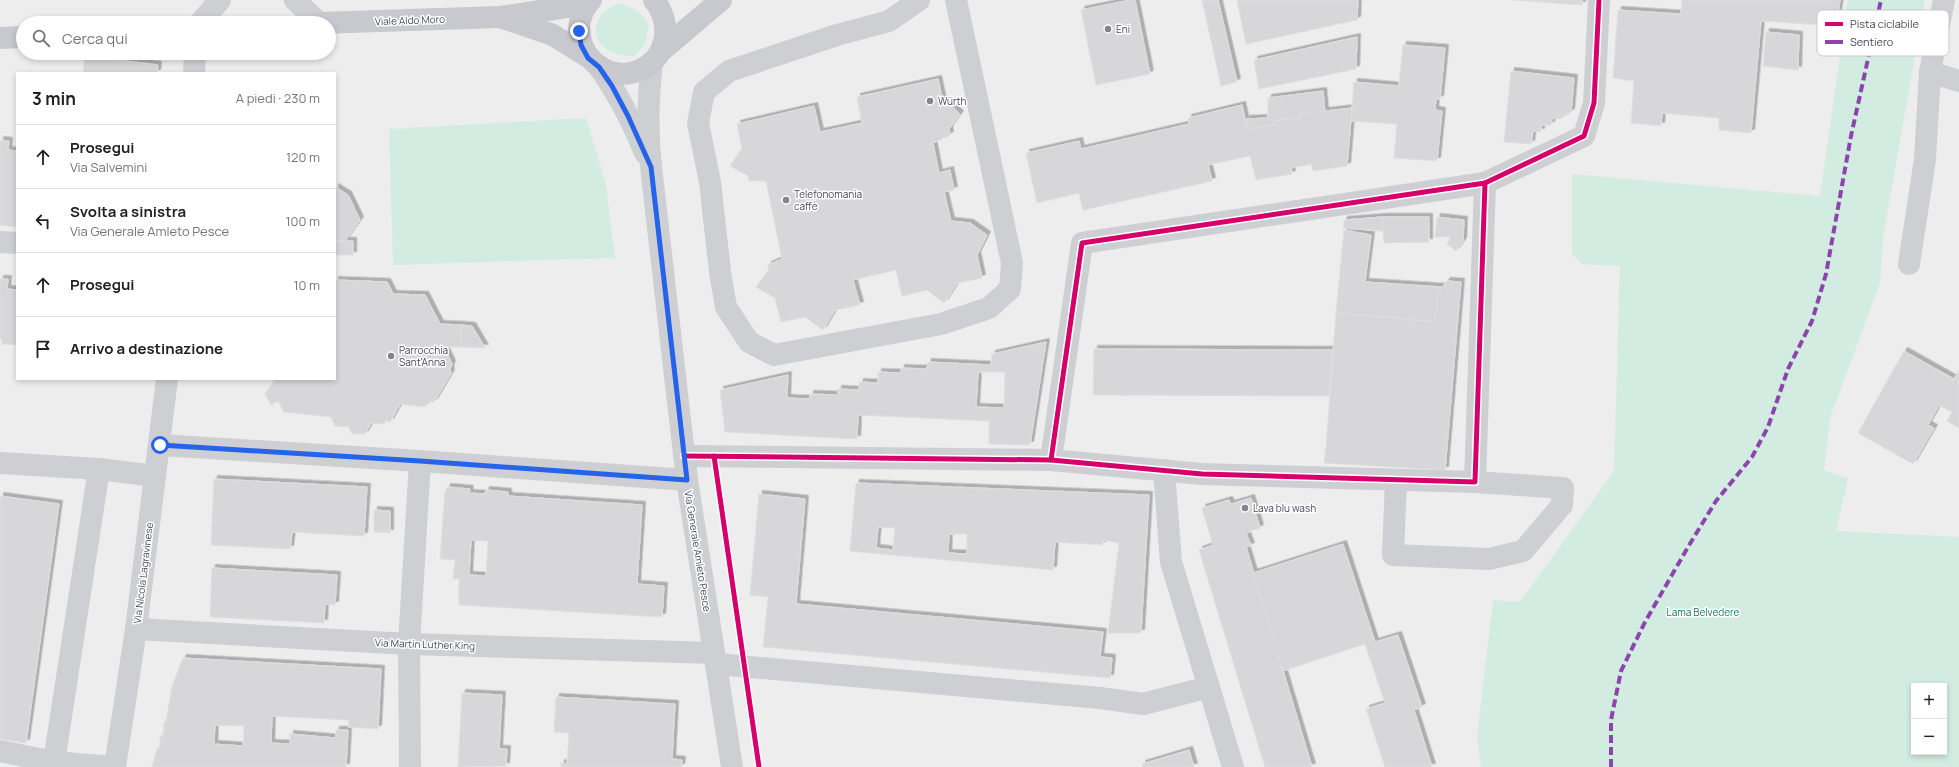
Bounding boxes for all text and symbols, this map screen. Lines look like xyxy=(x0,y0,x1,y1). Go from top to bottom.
legend xyxy=(1817,10,1949,56)
street label: Viale Aldo Moro xyxy=(375,12,445,28)
search box xyxy=(16,16,336,60)
text: Pista ciclabile xyxy=(1850,16,1919,31)
route end xyxy=(570,22,588,40)
place label: Eni xyxy=(1116,22,1130,36)
marker: Eni xyxy=(1103,24,1113,34)
icon: search xyxy=(30,27,52,49)
text: Cerca qui xyxy=(62,28,128,49)
text: Sentiero xyxy=(1850,34,1894,49)
text: 3 min xyxy=(32,87,76,110)
text: A piedi · 230 m xyxy=(236,89,320,107)
place label: Würth xyxy=(938,94,967,108)
marker: Würth xyxy=(925,96,935,106)
text: Prosegui xyxy=(70,137,134,158)
icon: ahead xyxy=(32,146,54,168)
text: 120 m xyxy=(286,148,320,166)
text: Via Salvemini xyxy=(70,158,147,176)
place label: Telefonomania caffè xyxy=(794,187,862,213)
marker: Telefonomania caffè xyxy=(781,195,791,205)
text: Svolta a sinistra xyxy=(70,201,186,222)
icon: left xyxy=(32,210,54,232)
text: 100 m xyxy=(285,212,320,230)
text: Via Generale Amleto Pesce xyxy=(70,222,229,240)
icon: ahead xyxy=(32,274,54,296)
text: Prosegui xyxy=(70,274,134,295)
text: 10 m xyxy=(293,276,320,294)
icon: arrive xyxy=(32,338,54,360)
text: Arrivo a destinazione xyxy=(70,338,223,359)
place label: Parrocchia Sant'Anna xyxy=(399,343,448,369)
marker: Parrocchia Sant'Anna xyxy=(386,351,396,361)
route start xyxy=(151,436,169,454)
street label: Via Generale Amleto Pesce xyxy=(682,489,715,613)
place label: Lava blu wash xyxy=(1253,501,1316,515)
marker: Lava blu wash xyxy=(1240,503,1250,513)
street label: Via Nicola Lagravinese xyxy=(130,522,156,624)
park label: Lama Belvedere xyxy=(1667,605,1740,619)
street label: Via Martin Luther King xyxy=(375,635,475,653)
map controls xyxy=(1911,683,1947,755)
button: + xyxy=(1911,683,1947,719)
button: − xyxy=(1911,719,1947,755)

